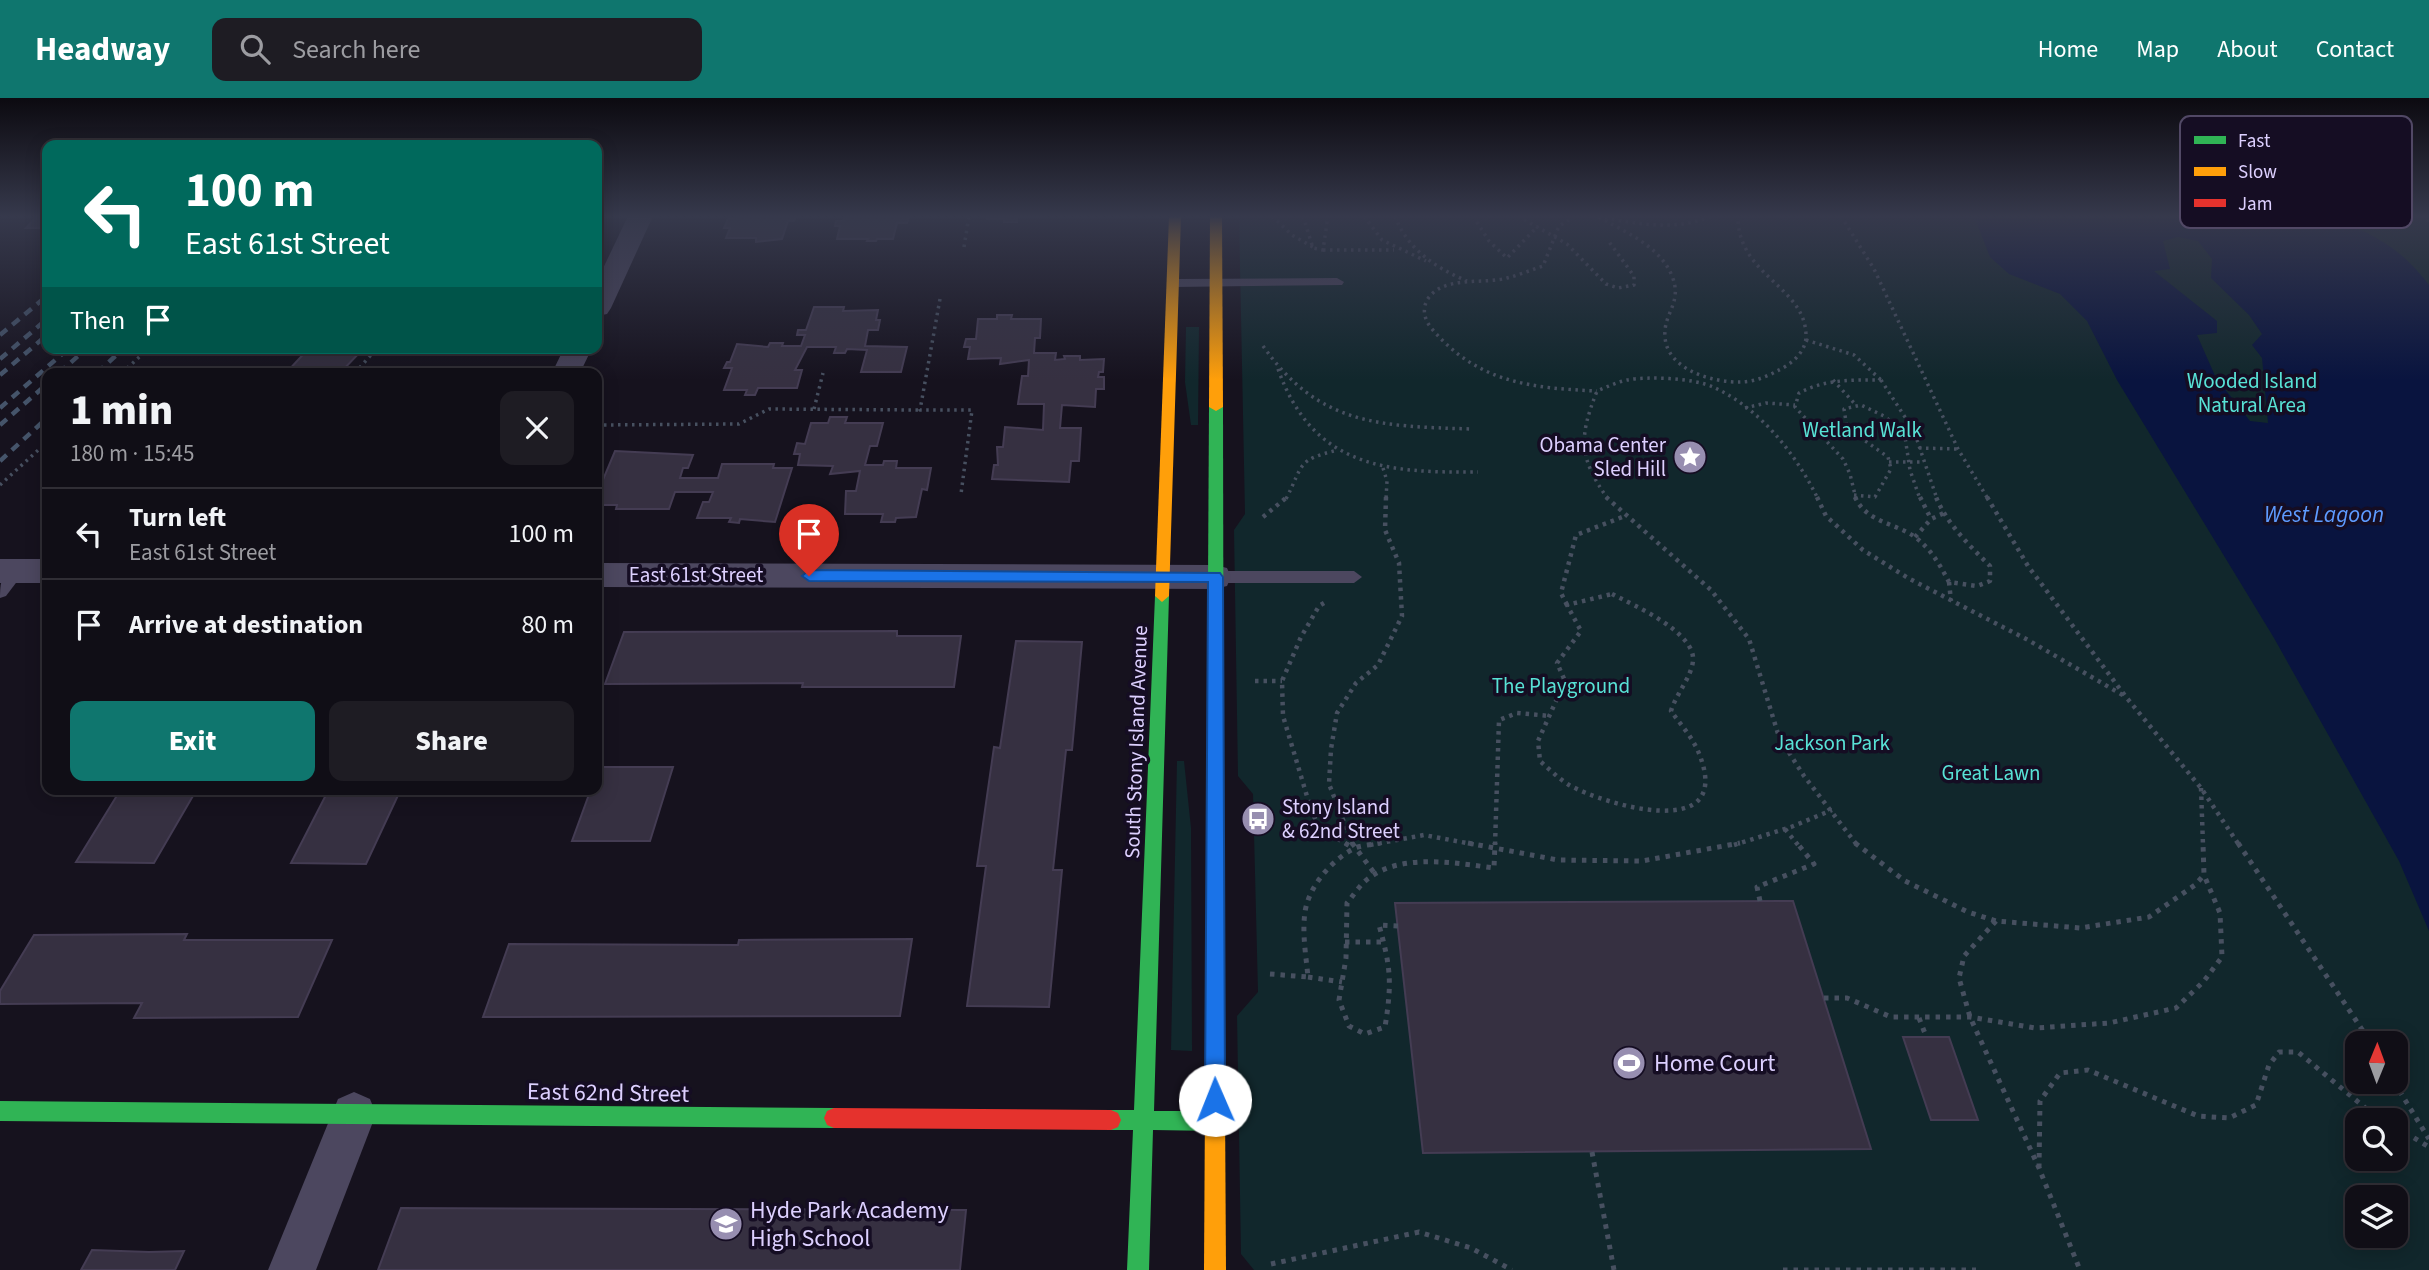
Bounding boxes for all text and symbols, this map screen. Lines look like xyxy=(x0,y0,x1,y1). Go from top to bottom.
search box xyxy=(212,18,702,81)
text: Headway xyxy=(35,26,170,73)
icon: search xyxy=(236,30,274,68)
text: Search here xyxy=(292,31,420,68)
text: Home xyxy=(2038,32,2098,67)
text: Map xyxy=(2136,32,2179,67)
text: About xyxy=(2217,32,2278,67)
text: Contact xyxy=(2316,32,2394,67)
legend xyxy=(2180,116,2412,228)
text: Fast xyxy=(2238,128,2271,155)
text: 100 m xyxy=(185,156,314,226)
text: Slow xyxy=(2238,159,2277,186)
icon: left xyxy=(70,168,161,259)
text: Jam xyxy=(2238,191,2272,218)
text: East 61st Street xyxy=(185,221,390,267)
icon: arrive xyxy=(139,301,177,339)
text: Then xyxy=(70,302,125,339)
park label: Wooded Island Natural Area xyxy=(2187,366,2317,420)
text: 1 min xyxy=(70,381,173,441)
button: close xyxy=(500,391,574,465)
park label: Wetland Walk xyxy=(1802,415,1922,445)
place label: Obama Center Sled Hill xyxy=(1540,430,1667,484)
text: 180 m · 15:45 xyxy=(70,437,194,470)
place icon: Obama Center Sled Hill xyxy=(1671,438,1709,476)
water label: West Lagoon xyxy=(2264,498,2384,531)
text: Turn left xyxy=(129,499,226,536)
pin xyxy=(779,504,839,576)
icon: left xyxy=(70,515,108,553)
text: 100 m xyxy=(508,515,574,552)
icon: arrive xyxy=(790,515,828,553)
text: East 61st Street xyxy=(129,536,276,569)
street label: East 61st Street xyxy=(629,560,763,590)
icon: arrive xyxy=(70,606,108,644)
text: Arrive at destination xyxy=(129,606,363,643)
text: 80 m xyxy=(521,606,574,643)
street label: South Stony Island Avenue xyxy=(1117,625,1155,859)
park label: The Playground xyxy=(1492,671,1630,701)
button: Exit xyxy=(70,701,315,781)
button: Share xyxy=(329,701,574,781)
park label: Jackson Park xyxy=(1774,728,1890,758)
park label: Great Lawn xyxy=(1941,758,2041,788)
place label: Stony Island & 62nd Street xyxy=(1282,792,1400,846)
bus stop icon: Stony Island & 62nd Street xyxy=(1239,800,1277,838)
north arrow xyxy=(2345,1031,2408,1094)
map controls xyxy=(2345,1031,2408,1248)
sports icon: Home Court xyxy=(1610,1044,1648,1082)
place label: Home Court xyxy=(1654,1046,1775,1081)
position arrow xyxy=(1178,1063,1252,1137)
street label: East 62nd Street xyxy=(526,1074,690,1112)
button: search xyxy=(2345,1108,2408,1171)
button: layers xyxy=(2345,1185,2408,1248)
place label: Hyde Park Academy High School xyxy=(750,1193,949,1256)
school or university icon: Hyde Park Academy High School xyxy=(707,1205,745,1243)

